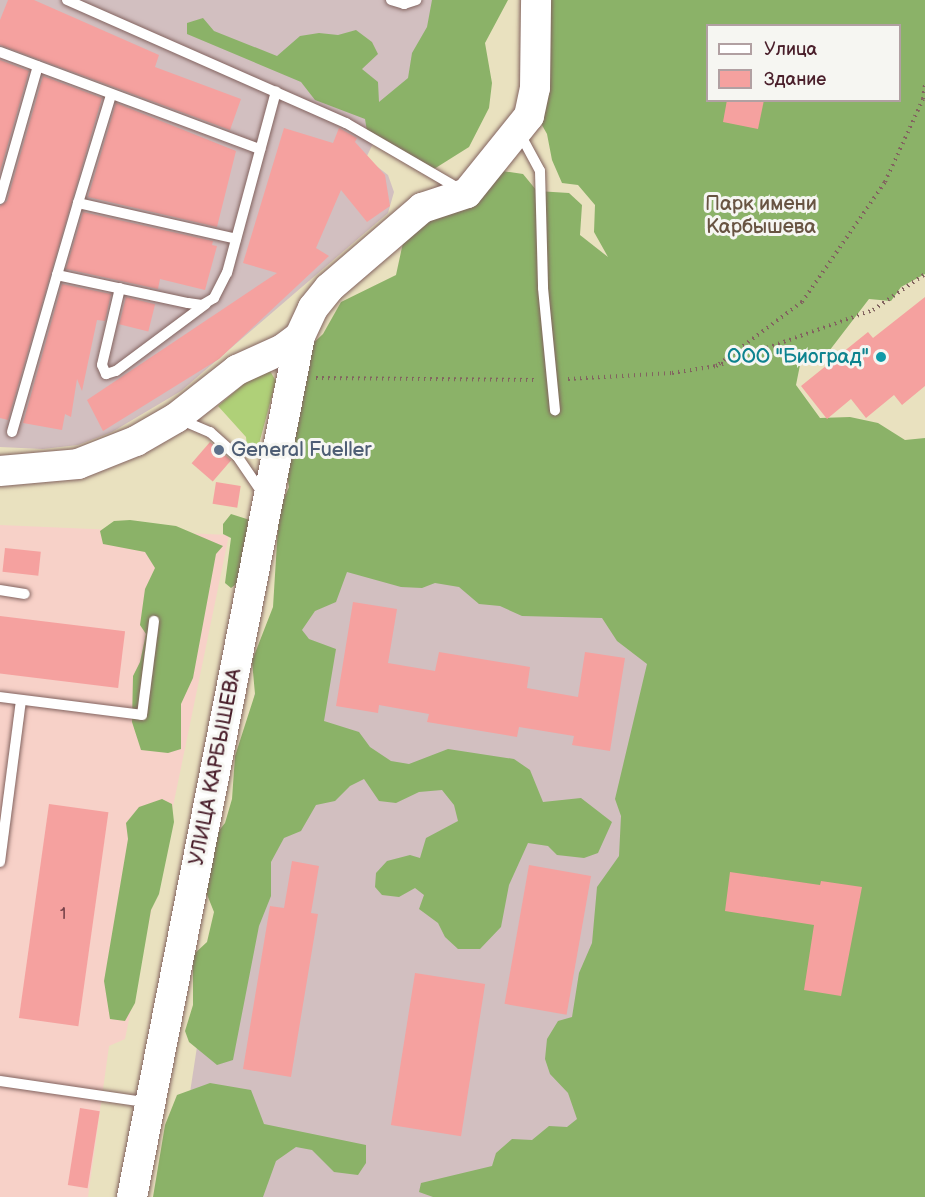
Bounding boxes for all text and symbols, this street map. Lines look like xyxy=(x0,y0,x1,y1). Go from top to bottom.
legend xyxy=(706,24,901,102)
text: Улица xyxy=(764,39,817,60)
text: Здание xyxy=(764,69,826,90)
park label: Парк имени Карбышева xyxy=(705,192,817,239)
place label: ООО "Биоград" xyxy=(727,345,869,369)
marker: ООО "Биоград" xyxy=(874,350,888,364)
place label: General Fueller xyxy=(231,438,372,462)
marker: General Fueller xyxy=(212,443,226,457)
street label: УЛИЦА КАРБЫШЕВА xyxy=(185,666,247,868)
house number: 1 xyxy=(60,905,66,925)

